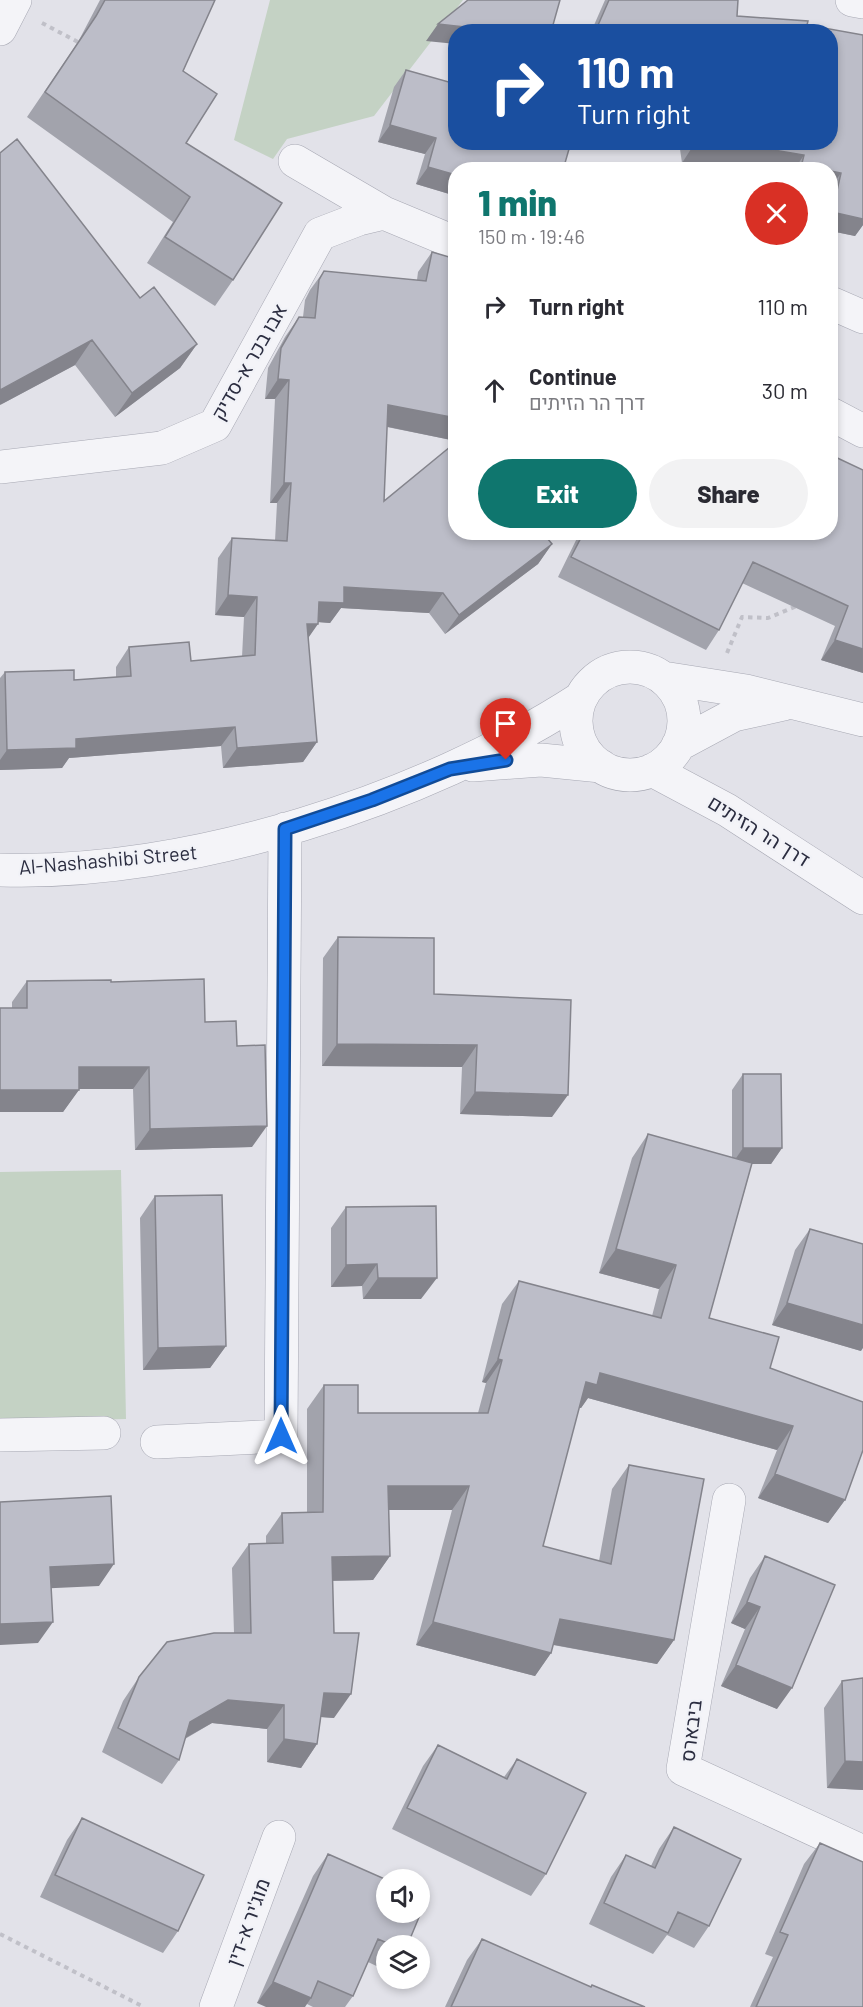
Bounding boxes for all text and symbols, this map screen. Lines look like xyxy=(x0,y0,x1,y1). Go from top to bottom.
text: 110 m xyxy=(577,46,674,96)
icon: right xyxy=(478,48,556,126)
text: Turn right xyxy=(577,97,691,129)
text: 1 min xyxy=(478,180,557,223)
button: close xyxy=(745,182,808,245)
text: 150 m · 19:46 xyxy=(478,224,585,248)
icon: right xyxy=(478,290,511,323)
text: Turn right xyxy=(529,293,624,319)
text: 110 m xyxy=(758,293,808,319)
street label: אבו בכר א-סדיק xyxy=(205,299,291,424)
text: Continue xyxy=(529,363,617,389)
icon: ahead xyxy=(478,374,511,407)
text: 30 m xyxy=(762,377,808,403)
text: דרך הר הזיתים xyxy=(529,390,645,414)
button: Exit xyxy=(478,459,637,528)
button: Share xyxy=(649,459,808,528)
pin xyxy=(480,698,531,760)
icon: arrive xyxy=(489,707,522,740)
street label: דרך הר הזיתים xyxy=(704,789,815,871)
street label: Al-Nashashibi Street xyxy=(18,839,198,879)
position arrow xyxy=(249,1404,313,1468)
street label: ביבארס xyxy=(674,1698,706,1763)
map controls xyxy=(376,1869,430,1989)
button: sound xyxy=(376,1869,430,1923)
street label: מוג'יר א-דין xyxy=(220,1874,274,1969)
button: layers xyxy=(376,1935,430,1989)

